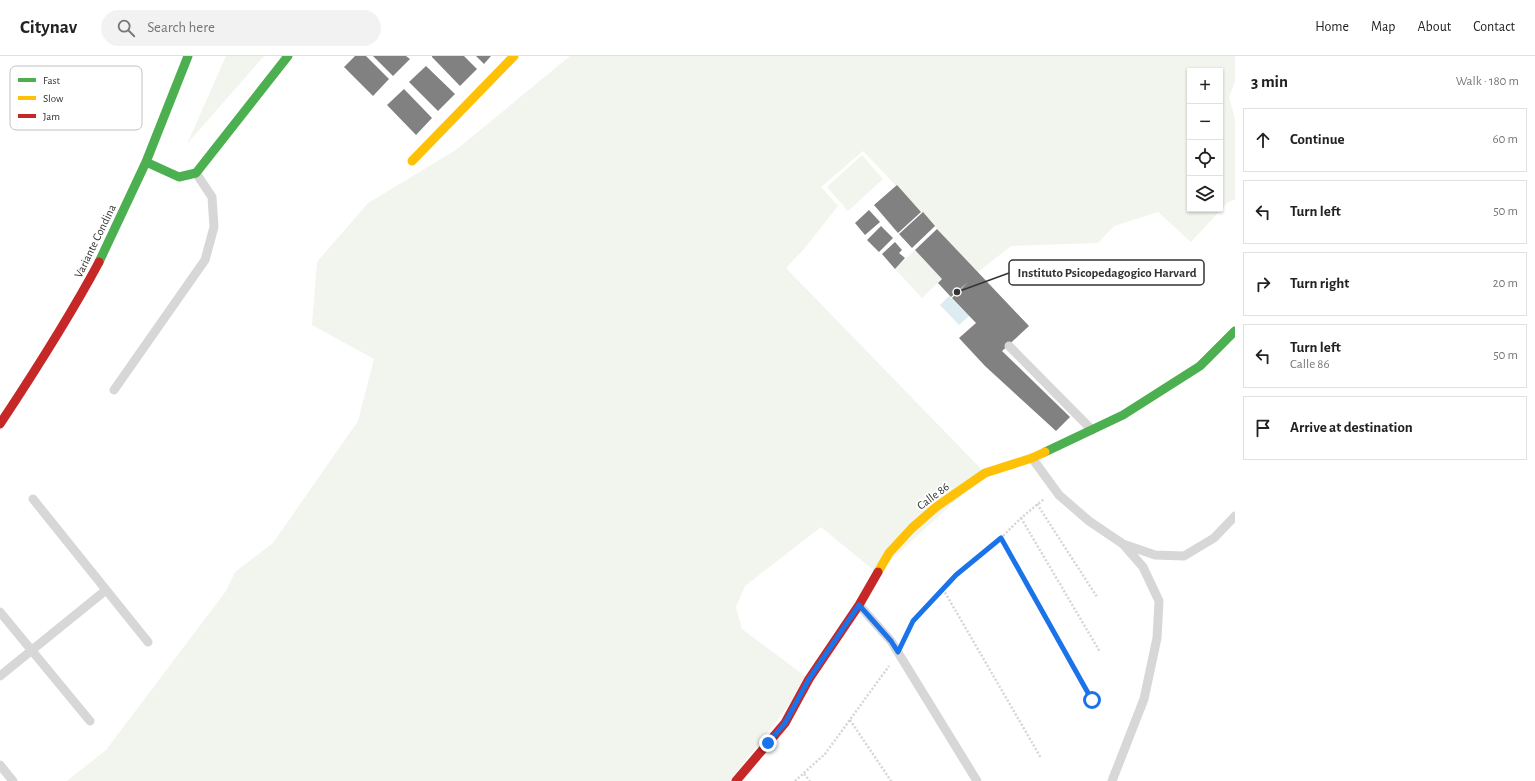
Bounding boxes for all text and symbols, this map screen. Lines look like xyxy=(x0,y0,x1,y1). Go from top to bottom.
search box xyxy=(101,10,381,46)
icon: search xyxy=(115,17,137,39)
text: Citynav xyxy=(20,18,77,37)
text: Search here xyxy=(147,20,215,35)
text: Home xyxy=(1315,20,1349,34)
text: Map xyxy=(1371,20,1395,34)
text: About xyxy=(1417,20,1451,34)
text: Contact xyxy=(1473,20,1515,34)
legend xyxy=(10,66,142,130)
map controls xyxy=(1187,68,1223,212)
button: + xyxy=(1187,68,1223,104)
text: 3 min xyxy=(1251,73,1288,90)
text: Fast xyxy=(43,75,61,86)
text: Walk · 180 m xyxy=(1456,75,1519,88)
text: Slow xyxy=(43,93,64,104)
button: − xyxy=(1187,104,1223,140)
text: Jam xyxy=(43,111,60,122)
icon: ahead xyxy=(1252,129,1274,151)
text: Continue xyxy=(1290,132,1345,147)
text: 60 m xyxy=(1492,133,1518,146)
button: locate xyxy=(1187,140,1223,176)
button: layers xyxy=(1187,176,1223,212)
icon: left xyxy=(1252,201,1274,223)
street label: Variante Condina xyxy=(72,202,118,280)
text: Turn left xyxy=(1290,204,1341,219)
text: 50 m xyxy=(1493,205,1518,218)
callout: Instituto Psicopedagogico Harvard xyxy=(1009,260,1204,285)
text: Instituto Psicopedagogico Harvard xyxy=(1018,267,1197,280)
icon: right xyxy=(1252,273,1274,295)
text: Turn right xyxy=(1290,276,1349,291)
text: 20 m xyxy=(1493,277,1518,290)
text: Turn left xyxy=(1290,340,1341,355)
icon: left xyxy=(1252,345,1274,367)
text: 50 m xyxy=(1493,349,1518,362)
text: Calle 86 xyxy=(1290,358,1330,371)
icon: arrive xyxy=(1252,417,1274,439)
text: Arrive at destination xyxy=(1290,420,1413,435)
street label: Calle 86 xyxy=(915,480,951,512)
route start xyxy=(1083,691,1101,709)
route end xyxy=(759,734,777,752)

